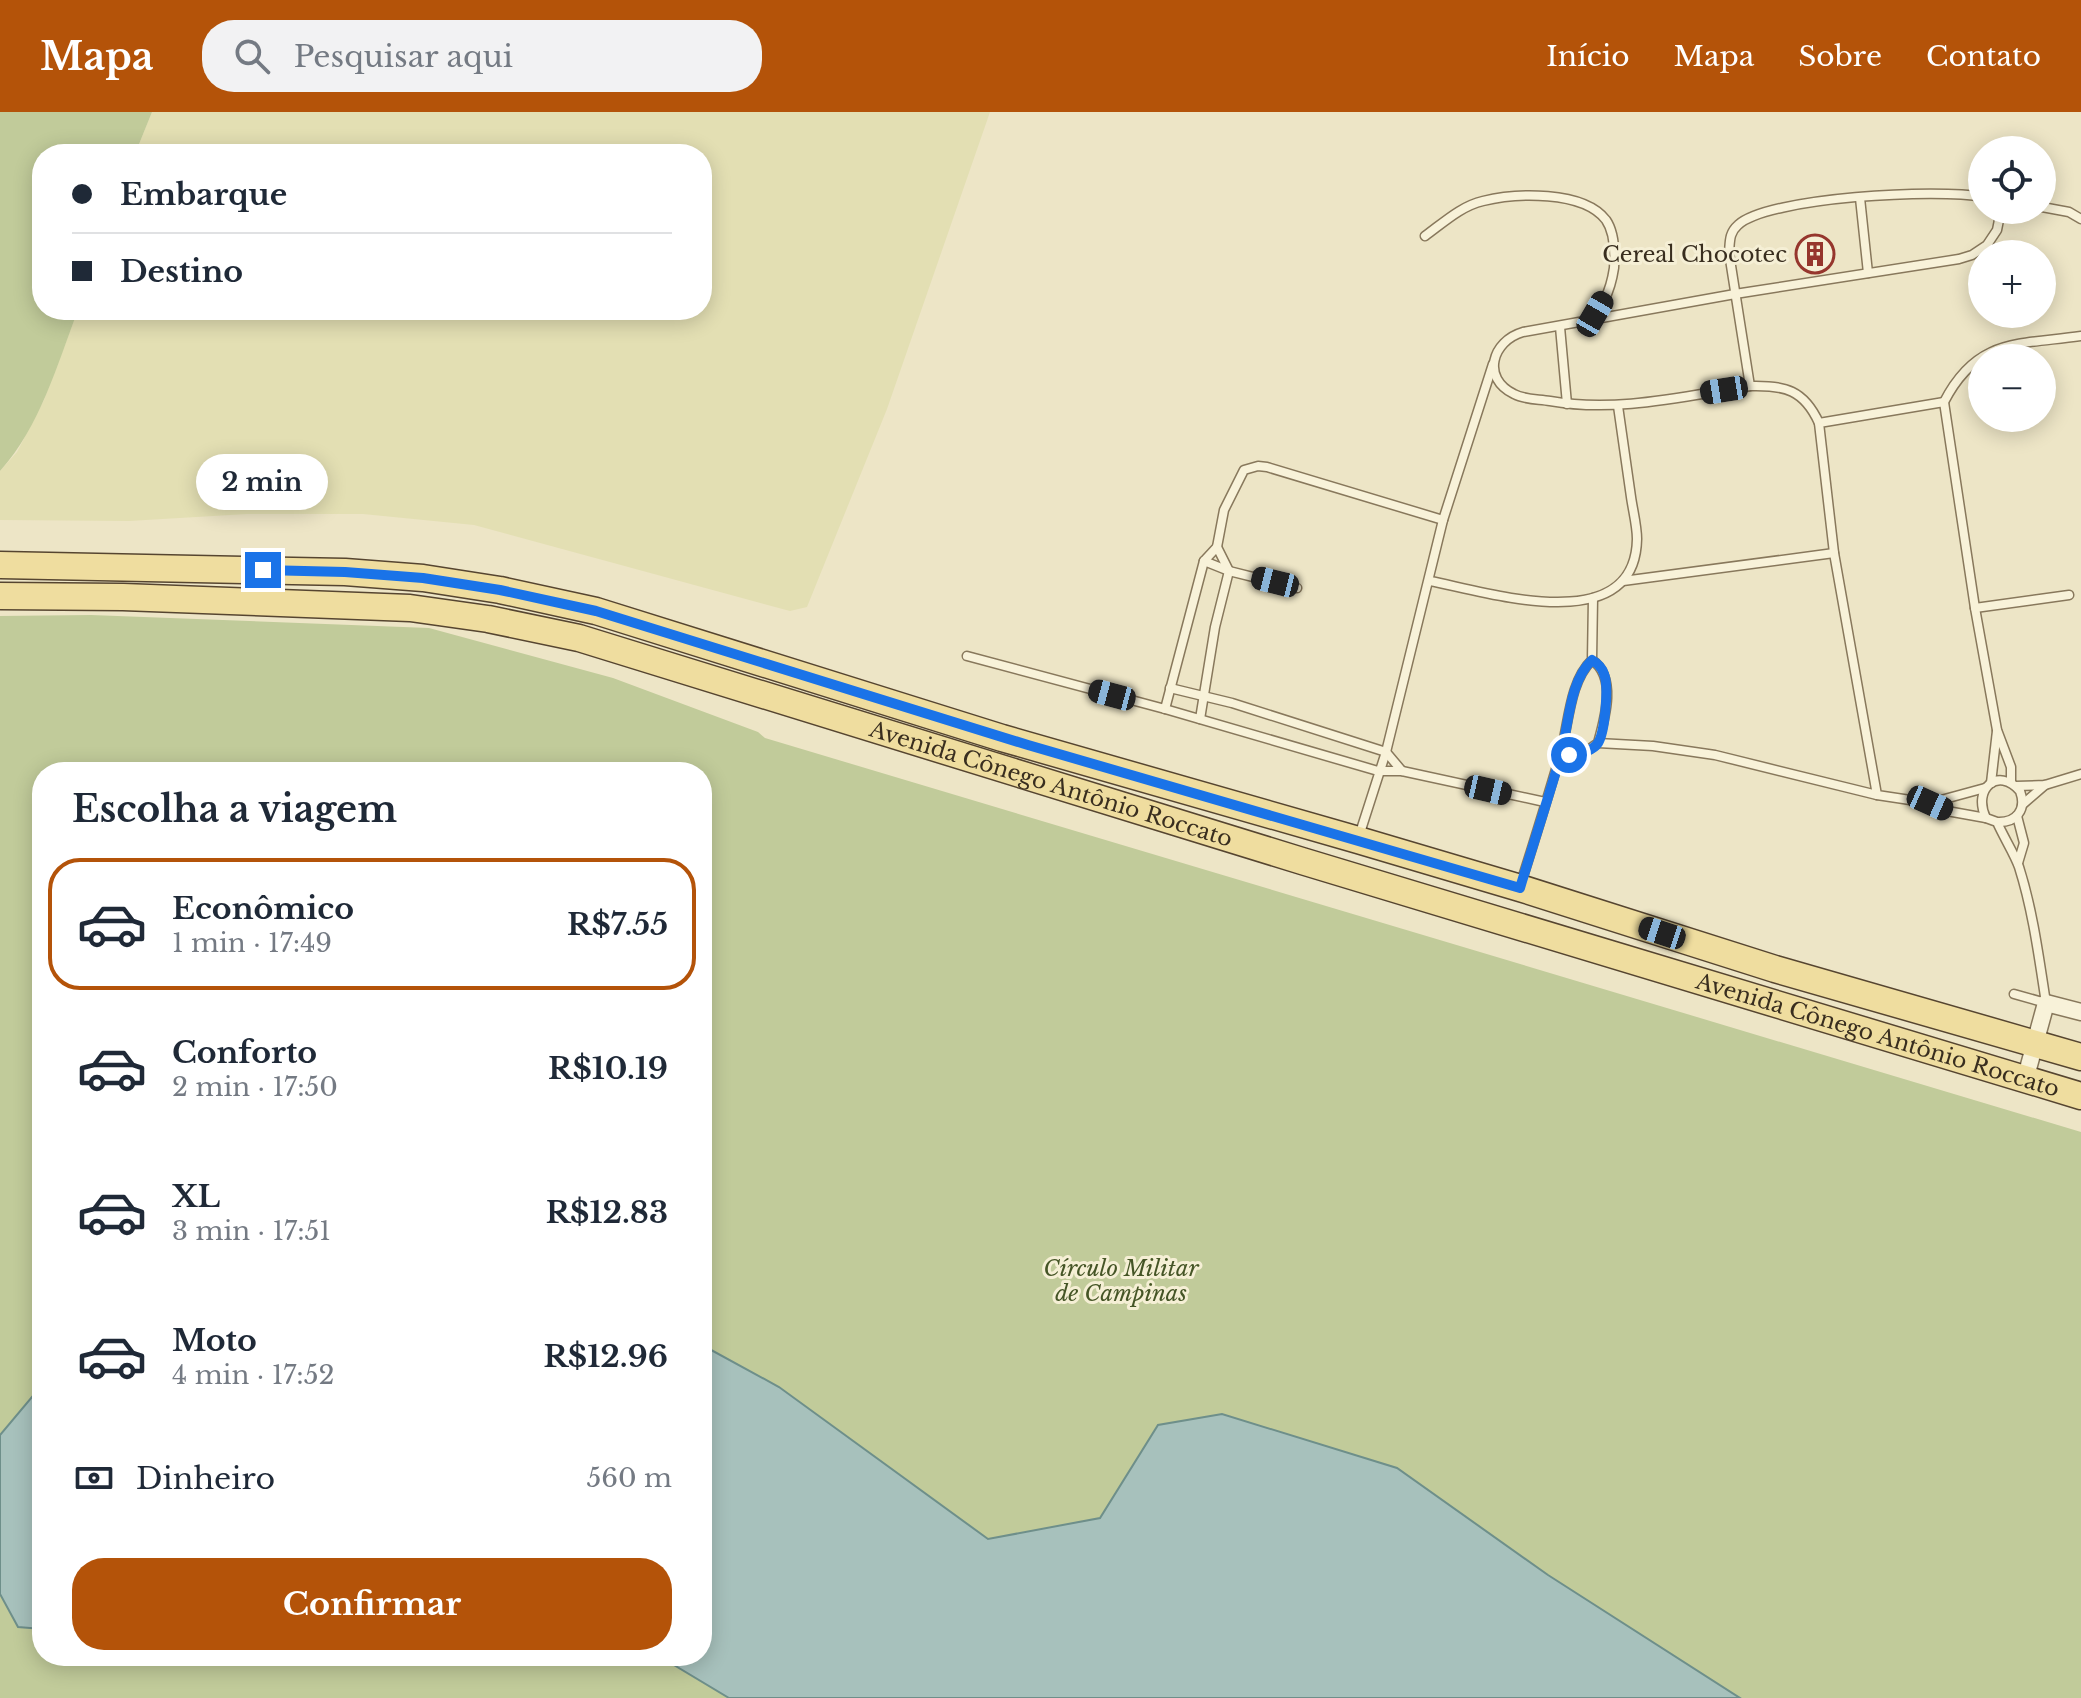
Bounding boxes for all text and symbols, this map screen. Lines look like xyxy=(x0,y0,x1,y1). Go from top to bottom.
search box xyxy=(202,20,762,92)
text: Mapa xyxy=(40,33,154,80)
icon: search xyxy=(230,34,274,78)
text: Pesquisar aqui xyxy=(294,38,513,75)
text: Início xyxy=(1546,39,1630,74)
text: Mapa xyxy=(1674,39,1754,74)
text: Sobre xyxy=(1798,39,1882,74)
text: Contato xyxy=(1926,39,2041,74)
map controls xyxy=(1968,136,2056,432)
button: locate xyxy=(1968,136,2056,224)
text: Embarque xyxy=(120,176,287,213)
building icon: Cereal Chocotec xyxy=(1794,233,1836,275)
button: + xyxy=(1968,240,2056,328)
place label: Cereal Chocotec xyxy=(1602,241,1787,268)
text: Destino xyxy=(120,253,243,290)
car xyxy=(1573,287,1617,341)
button: − xyxy=(1968,344,2056,432)
car xyxy=(1698,374,1750,406)
callout: 2 min xyxy=(197,454,329,510)
text: 2 min xyxy=(222,466,302,498)
route end xyxy=(245,552,281,588)
car xyxy=(1249,565,1301,599)
car xyxy=(1086,677,1138,713)
street label: Avenida Cônego Antônio Roccato xyxy=(865,715,1236,852)
route start xyxy=(1551,737,1587,773)
car xyxy=(1462,773,1514,807)
car xyxy=(1903,782,1957,824)
text: Escolha a viagem xyxy=(72,787,397,832)
icon: car xyxy=(76,888,148,960)
text: Econômico xyxy=(172,890,354,927)
text: R$7.55 xyxy=(567,906,668,943)
car xyxy=(1635,914,1689,952)
text: 1 min · 17:49 xyxy=(172,927,332,959)
street label: Avenida Cônego Antônio Roccato xyxy=(1692,967,2063,1102)
icon: car xyxy=(76,1032,148,1104)
text: Conforto xyxy=(172,1034,317,1071)
text: R$10.19 xyxy=(548,1050,668,1087)
text: 2 min · 17:50 xyxy=(172,1071,338,1103)
icon: car xyxy=(76,1176,148,1248)
text: XL xyxy=(172,1178,220,1215)
text: R$12.83 xyxy=(546,1194,668,1231)
text: 3 min · 17:51 xyxy=(172,1215,331,1247)
park label: Círculo Militar de Campinas xyxy=(1043,1255,1199,1307)
icon: car xyxy=(76,1320,148,1392)
text: Moto xyxy=(172,1322,257,1359)
text: R$12.96 xyxy=(543,1338,668,1375)
text: 4 min · 17:52 xyxy=(172,1359,335,1391)
icon: cash xyxy=(72,1456,116,1500)
text: Dinheiro xyxy=(136,1460,275,1497)
text: 560 m xyxy=(587,1462,672,1494)
button: Confirmar xyxy=(72,1558,672,1650)

